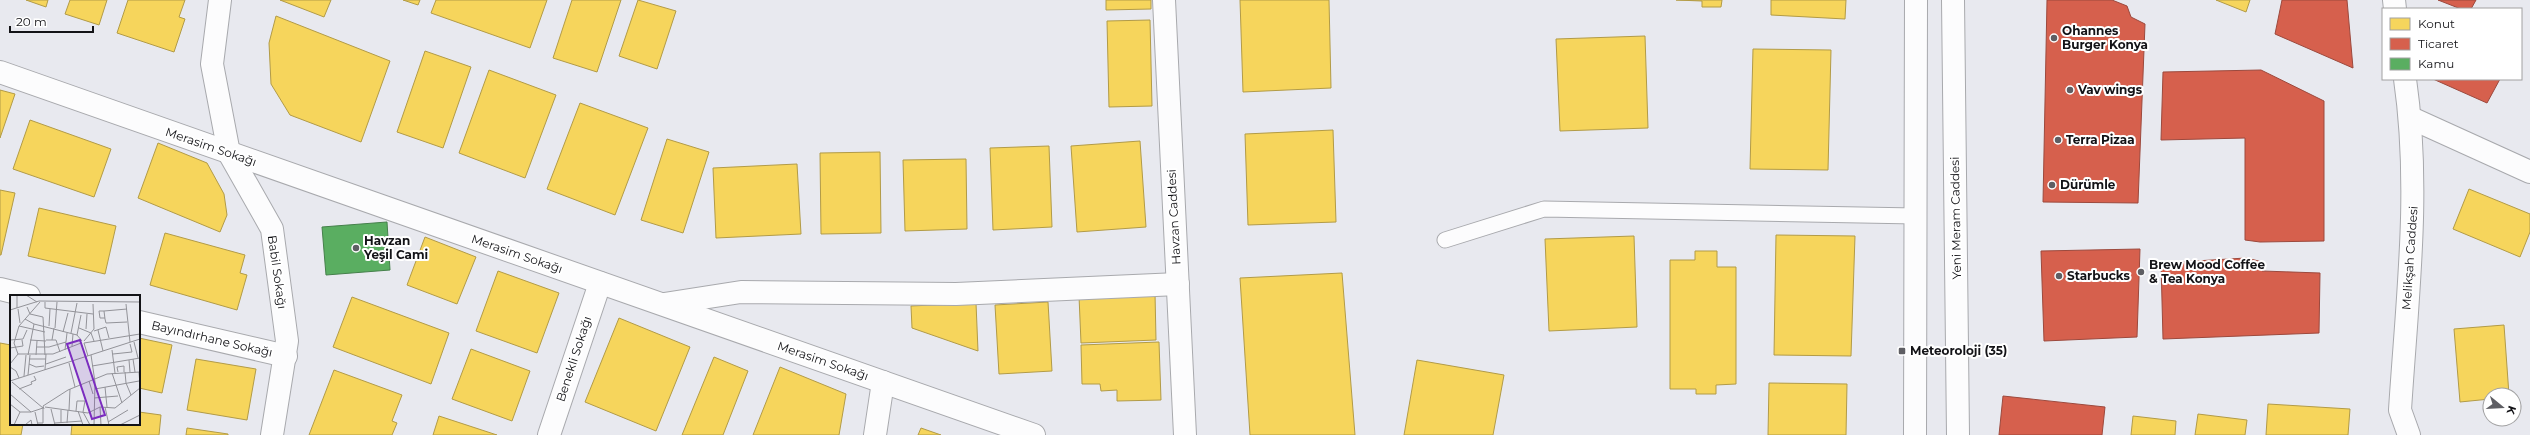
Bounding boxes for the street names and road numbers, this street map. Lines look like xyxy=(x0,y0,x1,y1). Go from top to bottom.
street label: Merasim Sokağı xyxy=(164,124,259,169)
street label: Yeni Meram Caddesi xyxy=(1947,157,1964,279)
street label: Havzan Caddesi xyxy=(1164,169,1183,265)
street label: Melikşah Caddesi xyxy=(2398,205,2421,311)
street label: Merasim Sokağı xyxy=(470,231,565,276)
street label: Babil Sokağı xyxy=(265,234,290,310)
street label: Benekli Sokağı xyxy=(553,314,594,403)
street label: Bayındırhane Sokağı xyxy=(150,317,274,360)
street label: Merasim Sokağı xyxy=(776,338,871,383)

